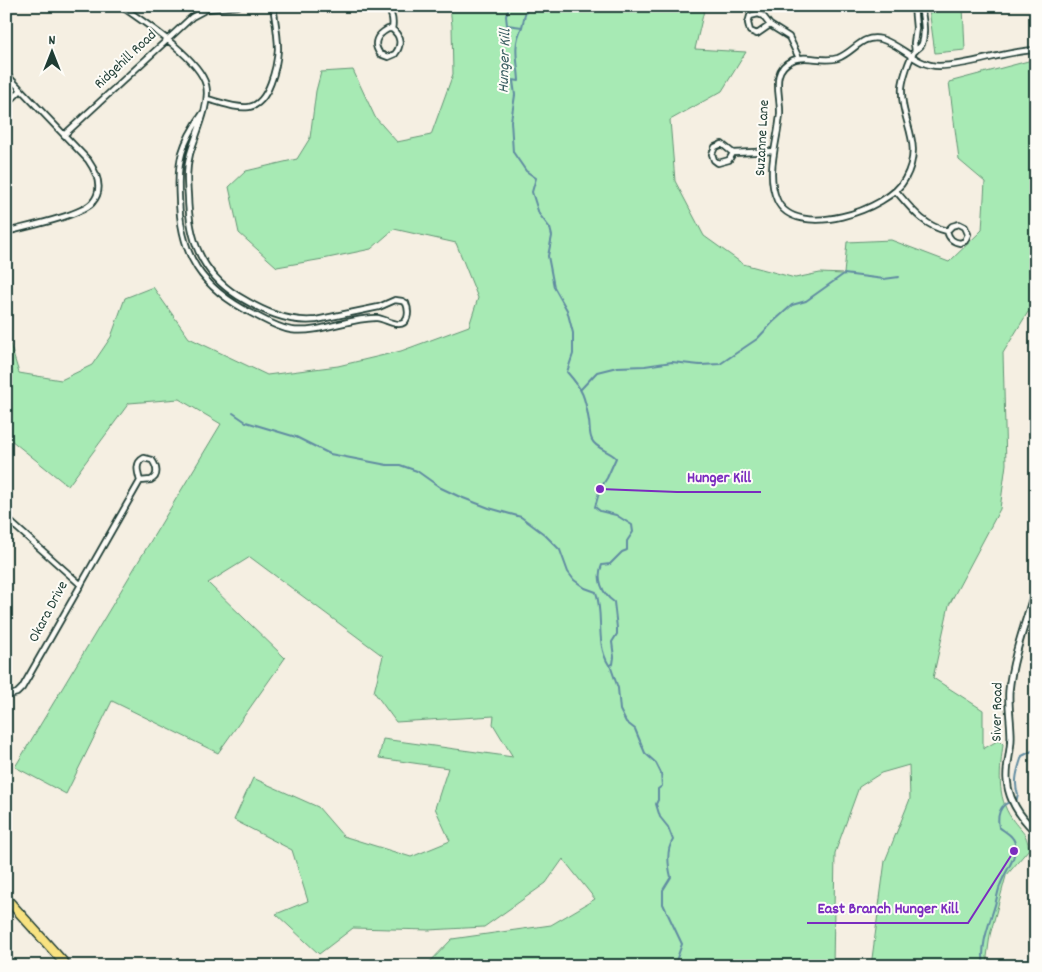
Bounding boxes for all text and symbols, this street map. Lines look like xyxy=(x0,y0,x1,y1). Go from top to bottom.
street label: Ridgehill Road xyxy=(90,25,162,95)
water label: Hunger Kill xyxy=(492,27,518,93)
north arrow xyxy=(28,28,78,78)
text: N xyxy=(49,31,56,51)
street label: Suzanne Lane xyxy=(750,99,776,177)
callout: Hunger Kill xyxy=(677,461,761,492)
text: Hunger Kill xyxy=(687,467,751,490)
street label: Okara Drive xyxy=(24,577,75,647)
street label: Siver Road xyxy=(986,682,1010,742)
callout: East Branch Hunger Kill xyxy=(807,892,968,923)
text: East Branch Hunger Kill xyxy=(818,898,959,921)

